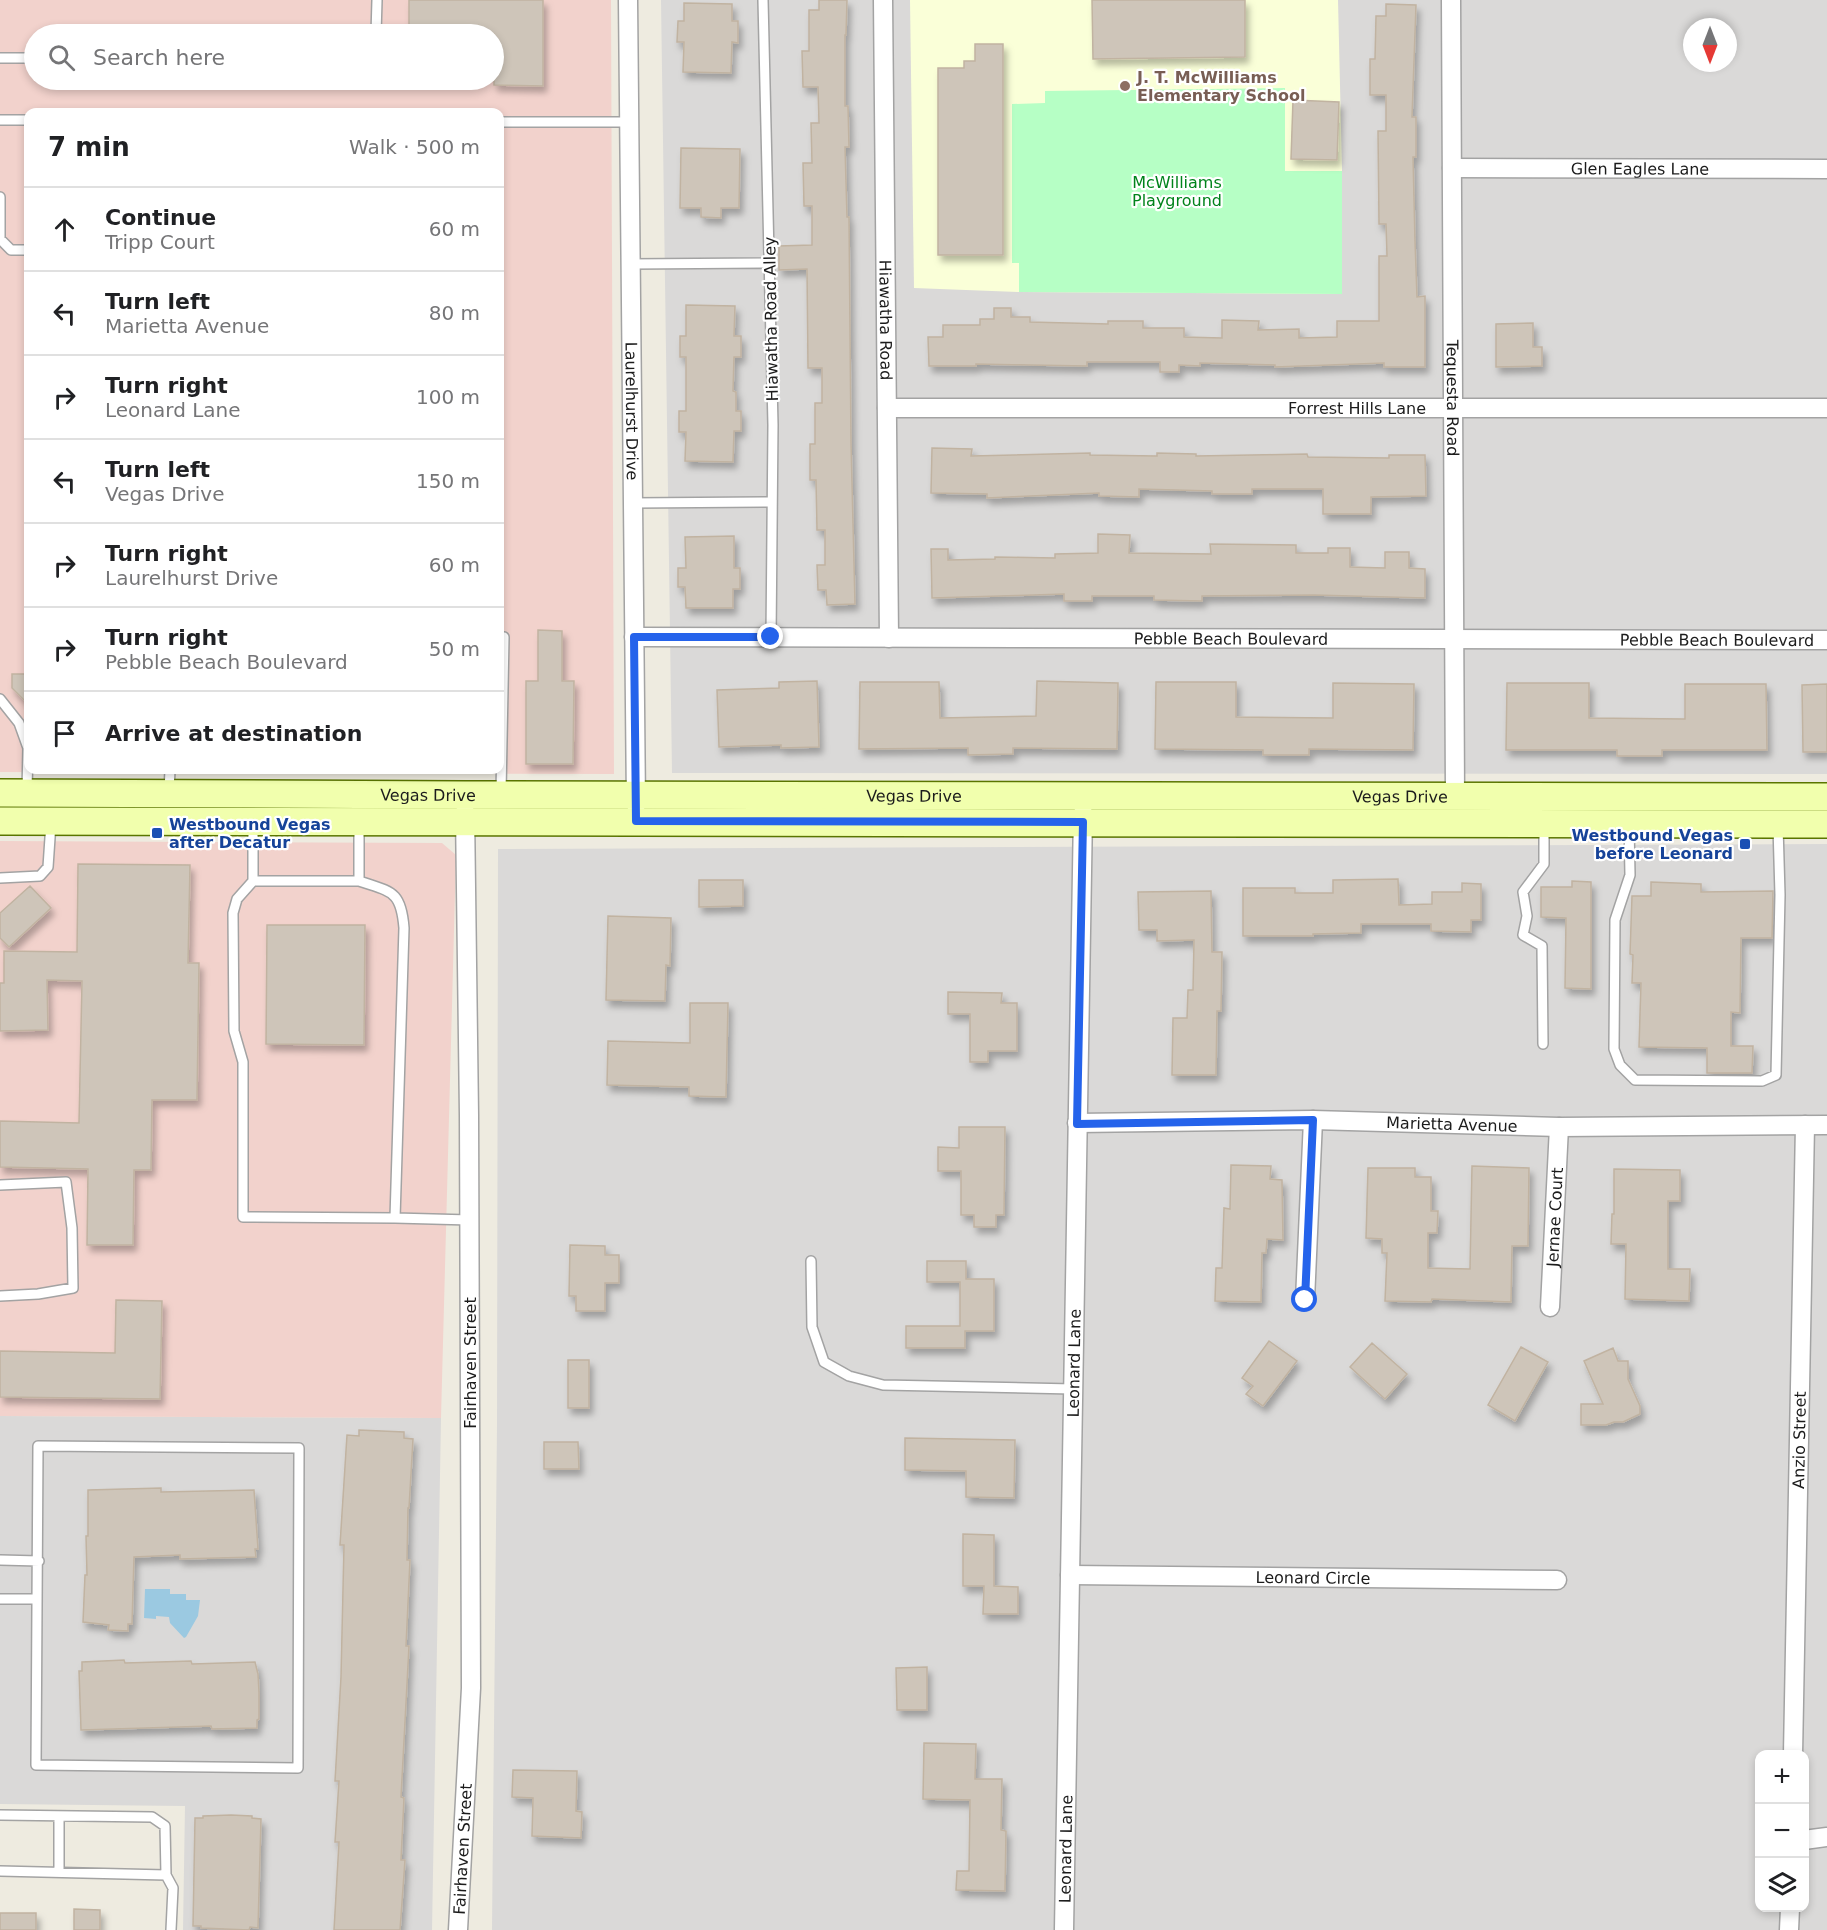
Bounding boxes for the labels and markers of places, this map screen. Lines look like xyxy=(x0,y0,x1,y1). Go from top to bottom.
place label: J. T. McWilliams Elementary School xyxy=(1136,68,1305,105)
marker: J. T. McWilliams Elementary School xyxy=(1118,79,1132,93)
place label: Westbound Vegas after Decatur xyxy=(169,815,330,852)
marker: Westbound Vegas after Decatur xyxy=(150,826,164,840)
place label: Westbound Vegas before Leonard xyxy=(1572,826,1733,863)
marker: Westbound Vegas before Leonard xyxy=(1738,837,1752,851)

